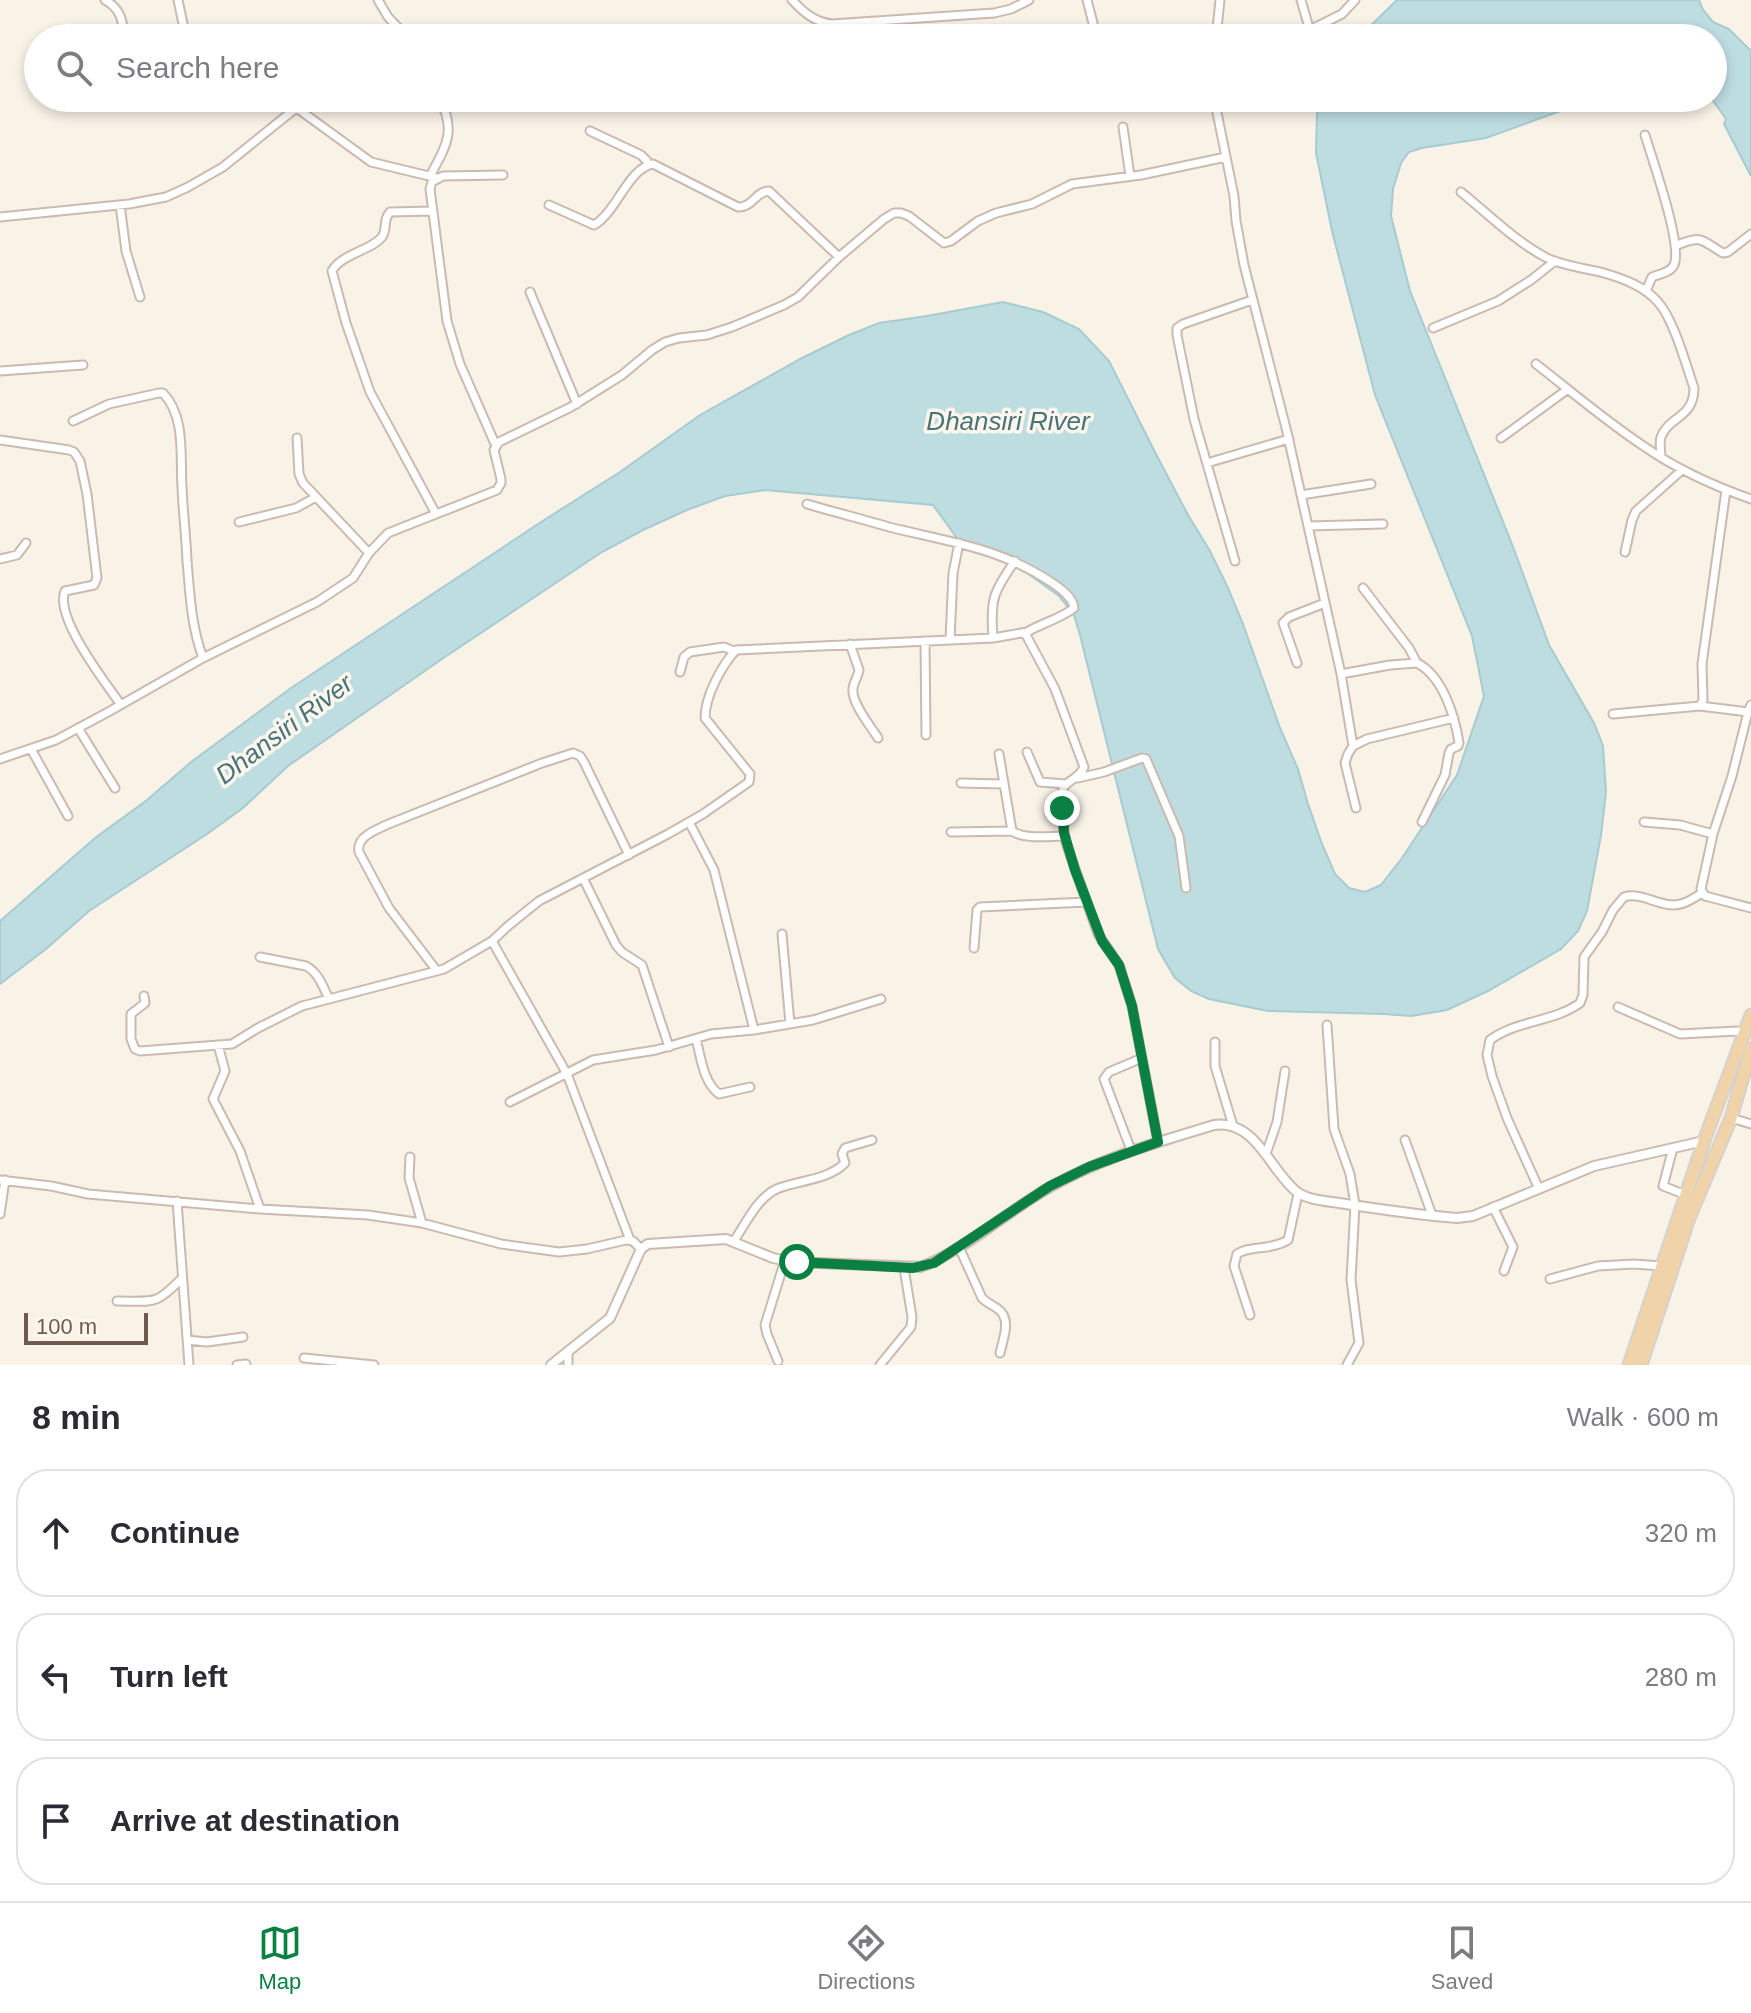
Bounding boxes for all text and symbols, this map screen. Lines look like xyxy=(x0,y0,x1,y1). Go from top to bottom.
search box xyxy=(24,24,1727,112)
icon: search xyxy=(52,46,96,90)
text: Search here xyxy=(116,51,279,84)
water label: Dhansiri River xyxy=(926,406,1091,436)
water label: Dhansiri River xyxy=(210,667,359,790)
route end xyxy=(1044,790,1080,826)
route start xyxy=(779,1244,815,1280)
scale bar xyxy=(24,1309,148,1345)
text: 100 m xyxy=(36,1314,97,1339)
text: 8 min xyxy=(32,1398,121,1436)
text: Walk · 600 m xyxy=(1567,1402,1719,1432)
icon: ahead xyxy=(34,1511,78,1555)
text: Continue xyxy=(110,1516,240,1549)
text: 320 m xyxy=(1645,1518,1717,1548)
icon: left xyxy=(34,1655,78,1699)
text: Turn left xyxy=(110,1660,228,1693)
text: 280 m xyxy=(1645,1662,1717,1692)
icon: arrive xyxy=(34,1799,78,1843)
text: Arrive at destination xyxy=(110,1804,400,1837)
tab: Map xyxy=(258,1921,302,1995)
tab: Directions xyxy=(817,1921,915,1995)
tab: Saved xyxy=(1431,1921,1493,1995)

